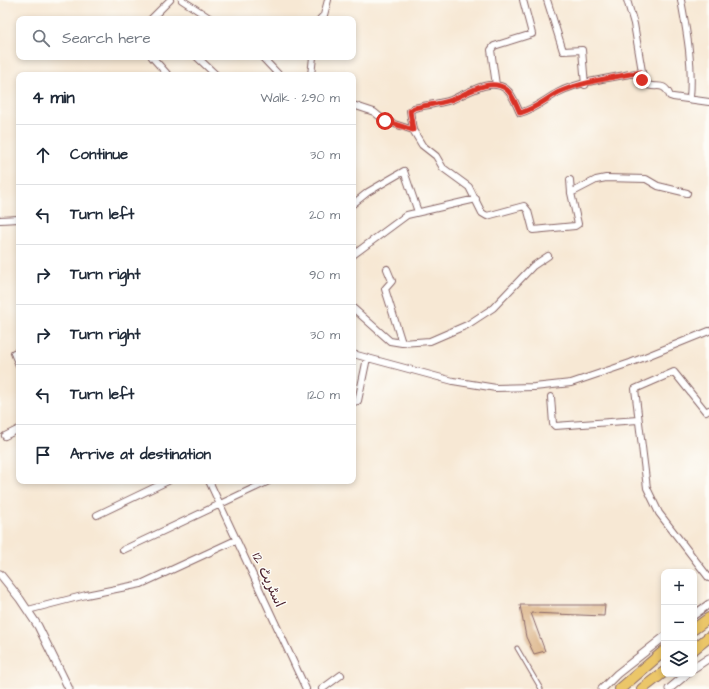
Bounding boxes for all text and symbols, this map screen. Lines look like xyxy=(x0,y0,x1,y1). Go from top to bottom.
search box xyxy=(16,16,356,60)
icon: search xyxy=(30,27,52,49)
text: Search here xyxy=(62,28,151,49)
route end xyxy=(633,71,651,89)
text: 4 min xyxy=(32,86,75,110)
text: Walk · 290 m xyxy=(261,89,340,107)
route start xyxy=(376,112,394,130)
icon: ahead xyxy=(32,144,54,166)
text: Continue xyxy=(70,144,128,165)
text: 30 m xyxy=(310,146,340,164)
icon: left xyxy=(32,204,54,226)
text: Turn left xyxy=(70,204,134,225)
text: 20 m xyxy=(309,206,340,224)
icon: right xyxy=(32,264,54,286)
text: Turn right xyxy=(70,264,141,285)
text: 90 m xyxy=(309,266,340,284)
icon: right xyxy=(32,324,54,346)
text: Turn right xyxy=(70,324,141,345)
text: 30 m xyxy=(310,326,340,344)
icon: left xyxy=(32,384,54,406)
text: Turn left xyxy=(70,384,134,405)
text: 120 m xyxy=(307,386,340,404)
icon: arrive xyxy=(32,444,54,466)
text: Arrive at destination xyxy=(70,444,211,465)
street label: اسٹریٹ 12 xyxy=(247,549,289,611)
map controls xyxy=(661,569,697,677)
button: + xyxy=(661,569,697,605)
button: − xyxy=(661,605,697,641)
button: layers xyxy=(661,641,697,677)

